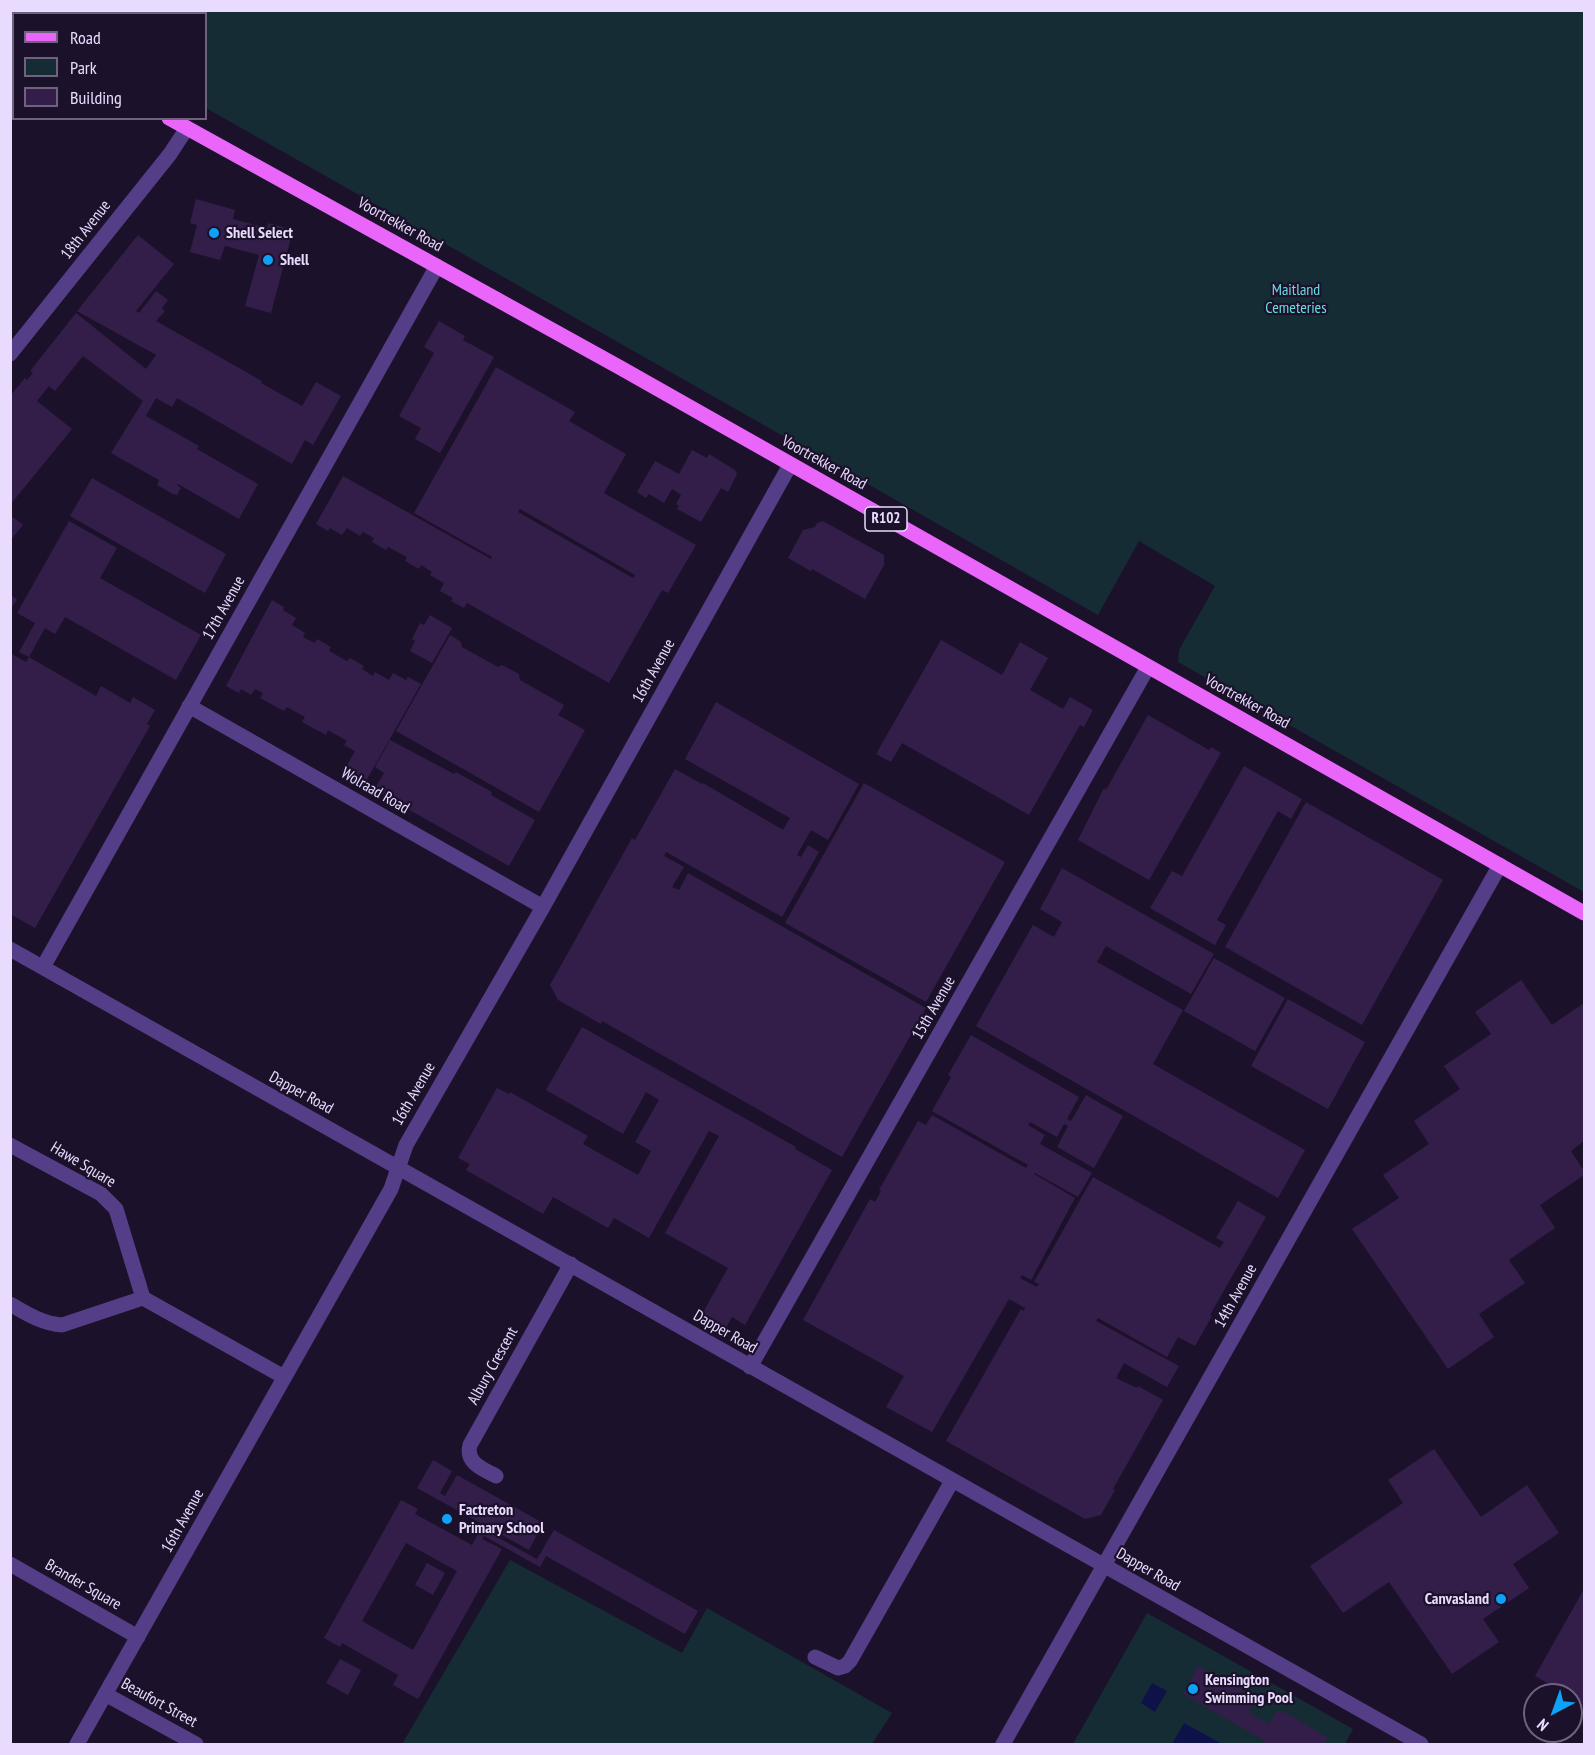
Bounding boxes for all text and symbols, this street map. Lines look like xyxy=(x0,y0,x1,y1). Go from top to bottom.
legend xyxy=(12,12,207,120)
text: Road xyxy=(70,26,101,49)
text: Park xyxy=(70,56,97,79)
text: Building xyxy=(70,86,122,109)
street label: Voortrekker Road xyxy=(354,194,446,256)
street label: 18th Avenue xyxy=(57,197,115,263)
place label: Shell Select xyxy=(226,223,293,243)
marker: Shell Select xyxy=(207,226,221,240)
place label: Shell xyxy=(280,250,309,270)
marker: Shell xyxy=(261,253,275,267)
park label: Maitland Cemeteries xyxy=(1265,280,1327,318)
street label: Voortrekker Road xyxy=(778,432,870,494)
road number: R102 xyxy=(865,507,907,531)
street label: 17th Avenue xyxy=(199,573,249,643)
street label: 16th Avenue xyxy=(629,636,679,706)
street label: Voortrekker Road xyxy=(1201,671,1293,733)
street label: Wolraad Road xyxy=(337,764,413,818)
street label: 15th Avenue xyxy=(908,973,960,1043)
street label: 16th Avenue xyxy=(388,1059,440,1129)
street label: Dapper Road xyxy=(266,1068,336,1118)
street label: Hawe Square xyxy=(47,1138,119,1192)
street label: 14th Avenue xyxy=(1211,1261,1261,1331)
street label: Dapper Road xyxy=(690,1306,760,1358)
street label: Albury Crescent xyxy=(464,1324,522,1408)
street label: 16th Avenue xyxy=(158,1486,208,1556)
place label: Factreton Primary School xyxy=(459,1500,544,1538)
marker: Factreton Primary School xyxy=(440,1512,454,1526)
street label: Dapper Road xyxy=(1113,1544,1183,1596)
street label: Brander Square xyxy=(42,1555,124,1615)
place label: Canvasland xyxy=(1425,1589,1489,1609)
marker: Canvasland xyxy=(1494,1592,1508,1606)
place label: Kensington Swimming Pool xyxy=(1205,1670,1293,1708)
street label: Beaufort Street xyxy=(118,1674,200,1732)
marker: Kensington Swimming Pool xyxy=(1186,1682,1200,1696)
north arrow xyxy=(1523,1683,1583,1743)
text: N xyxy=(1533,1715,1552,1735)

